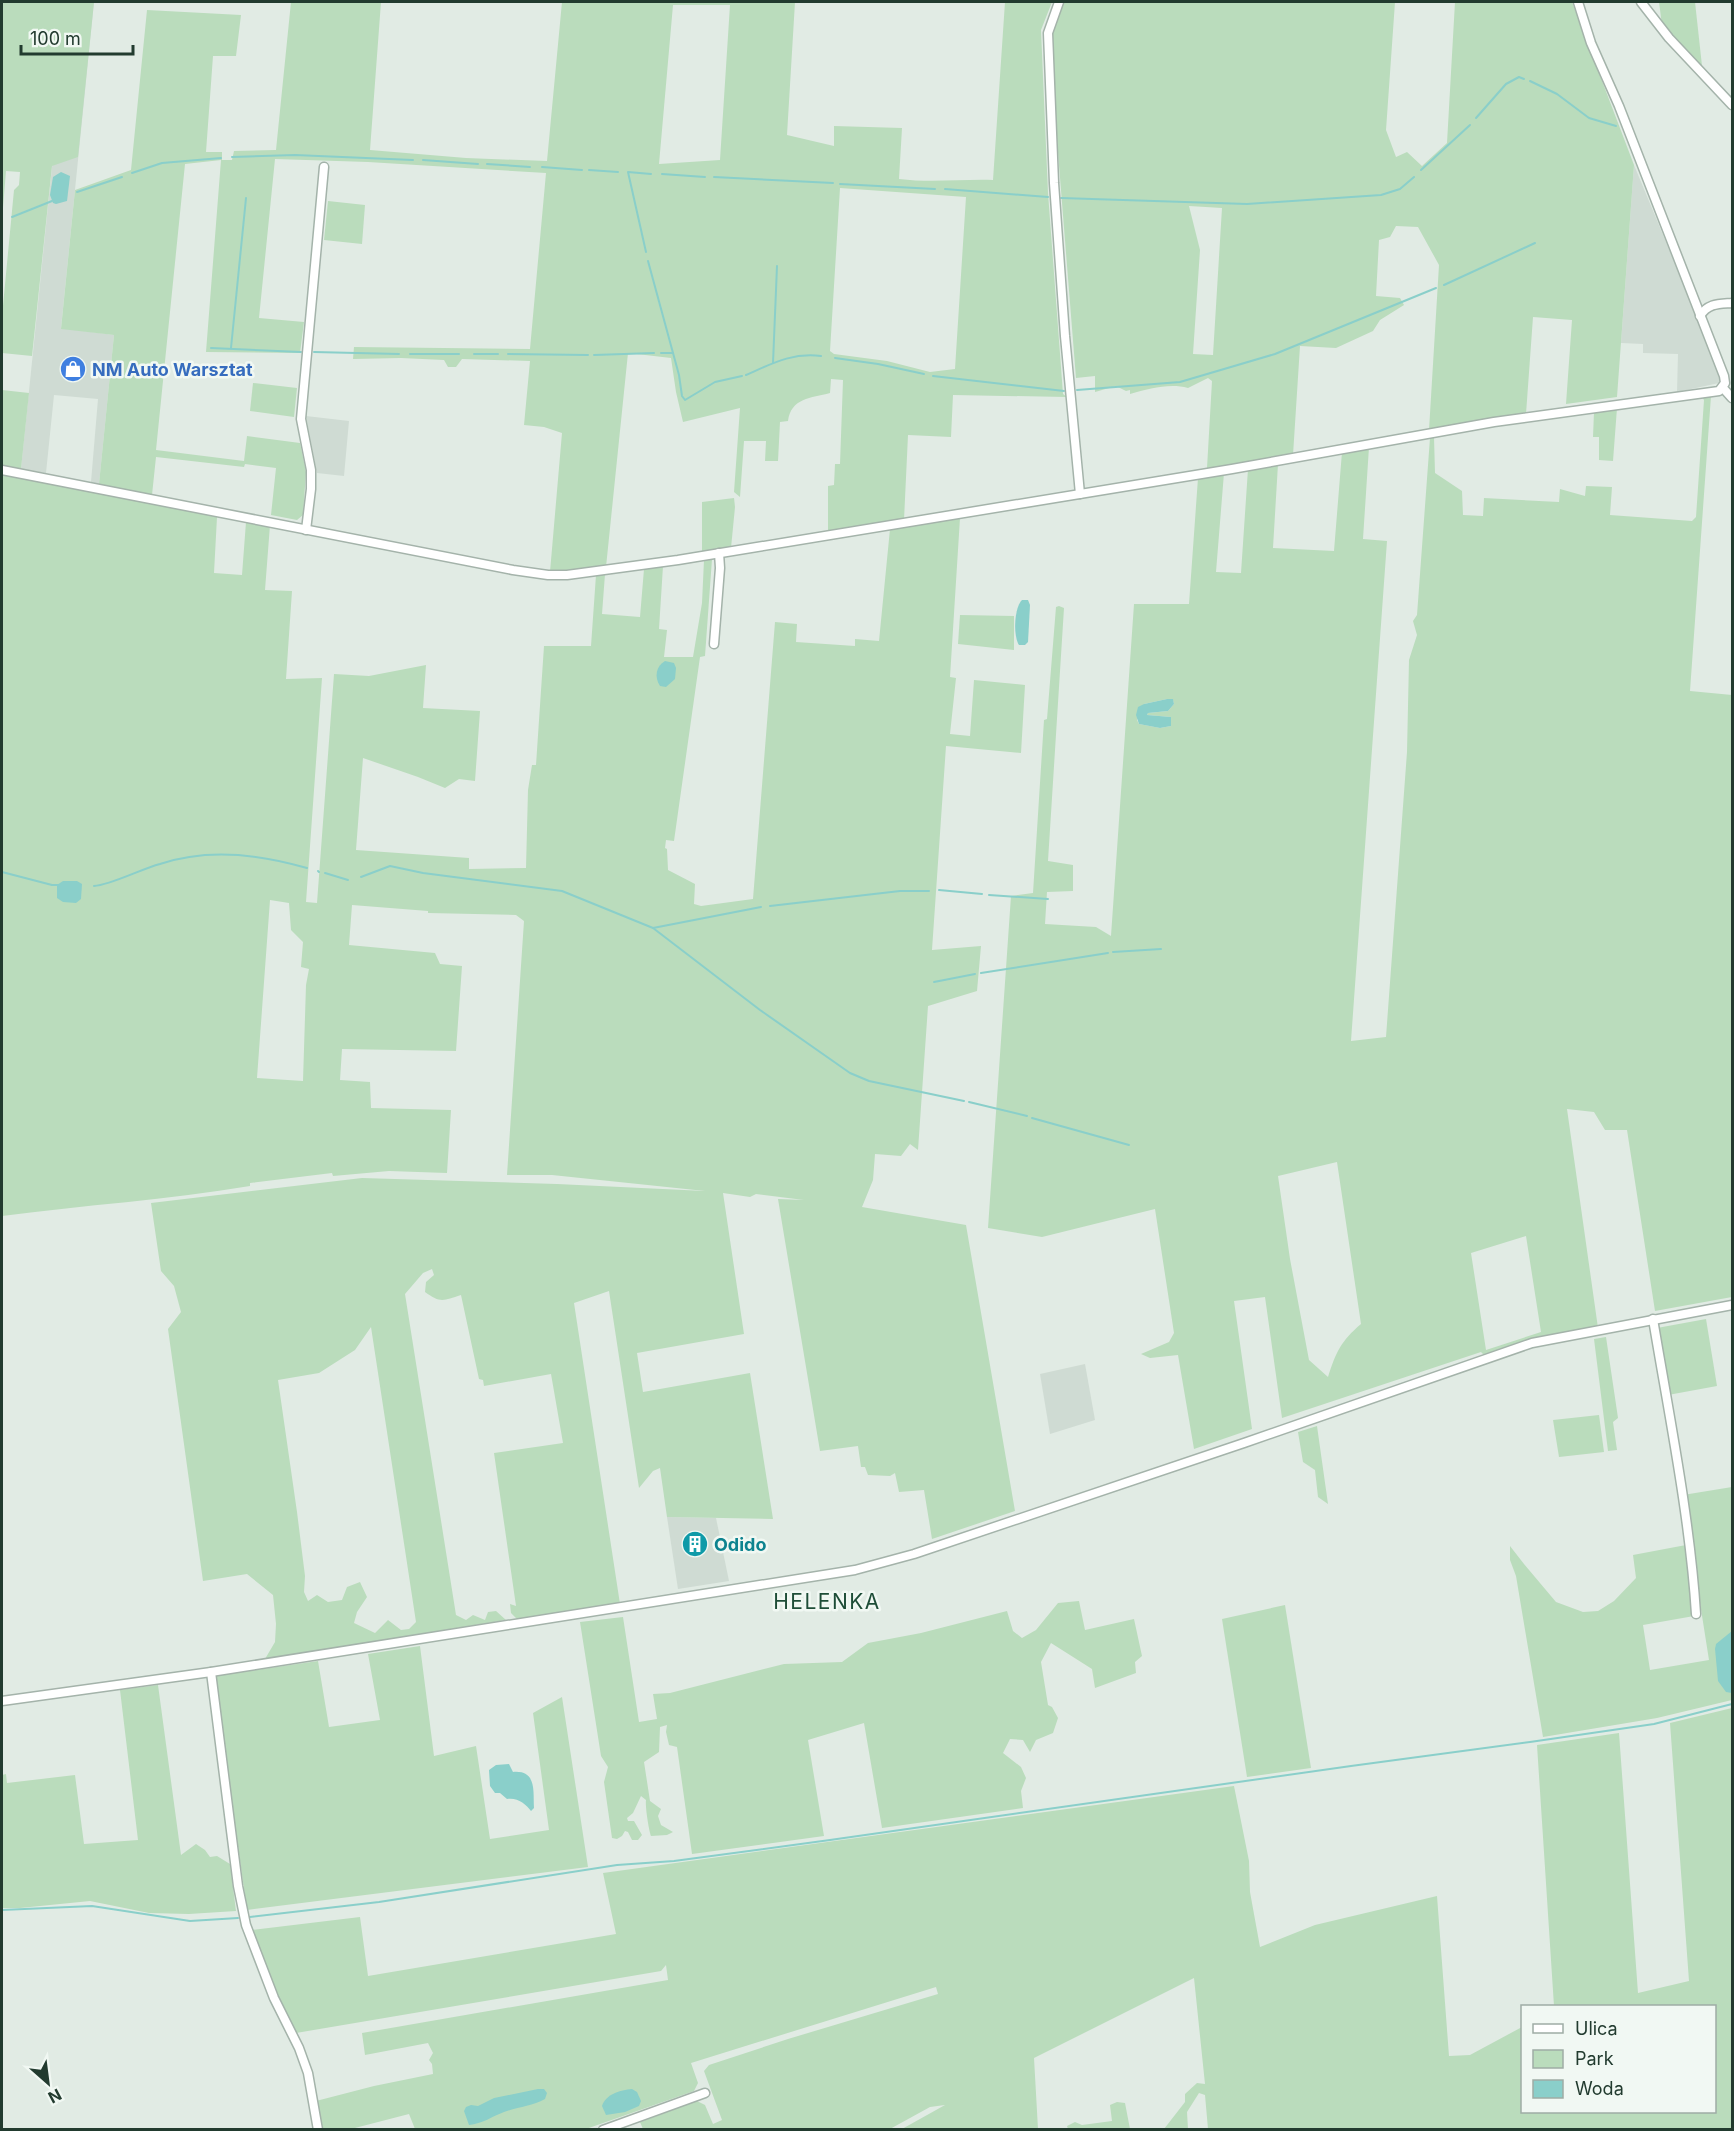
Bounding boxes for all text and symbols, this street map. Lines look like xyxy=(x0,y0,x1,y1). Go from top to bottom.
scale bar xyxy=(21,18,134,56)
text: 100 m xyxy=(30,28,81,49)
shop icon: NM Auto Warsztat xyxy=(58,354,88,384)
place label: NM Auto Warsztat xyxy=(92,359,253,380)
building icon: Odido xyxy=(680,1529,710,1559)
place label: Odido xyxy=(714,1534,766,1555)
district label: HELENKA xyxy=(773,1589,881,1614)
legend xyxy=(1521,2005,1716,2113)
text: Ulica xyxy=(1575,2018,1618,2039)
text: Park xyxy=(1575,2048,1614,2069)
north arrow xyxy=(18,2053,78,2113)
text: Woda xyxy=(1575,2078,1624,2099)
text: N xyxy=(45,2085,65,2108)

